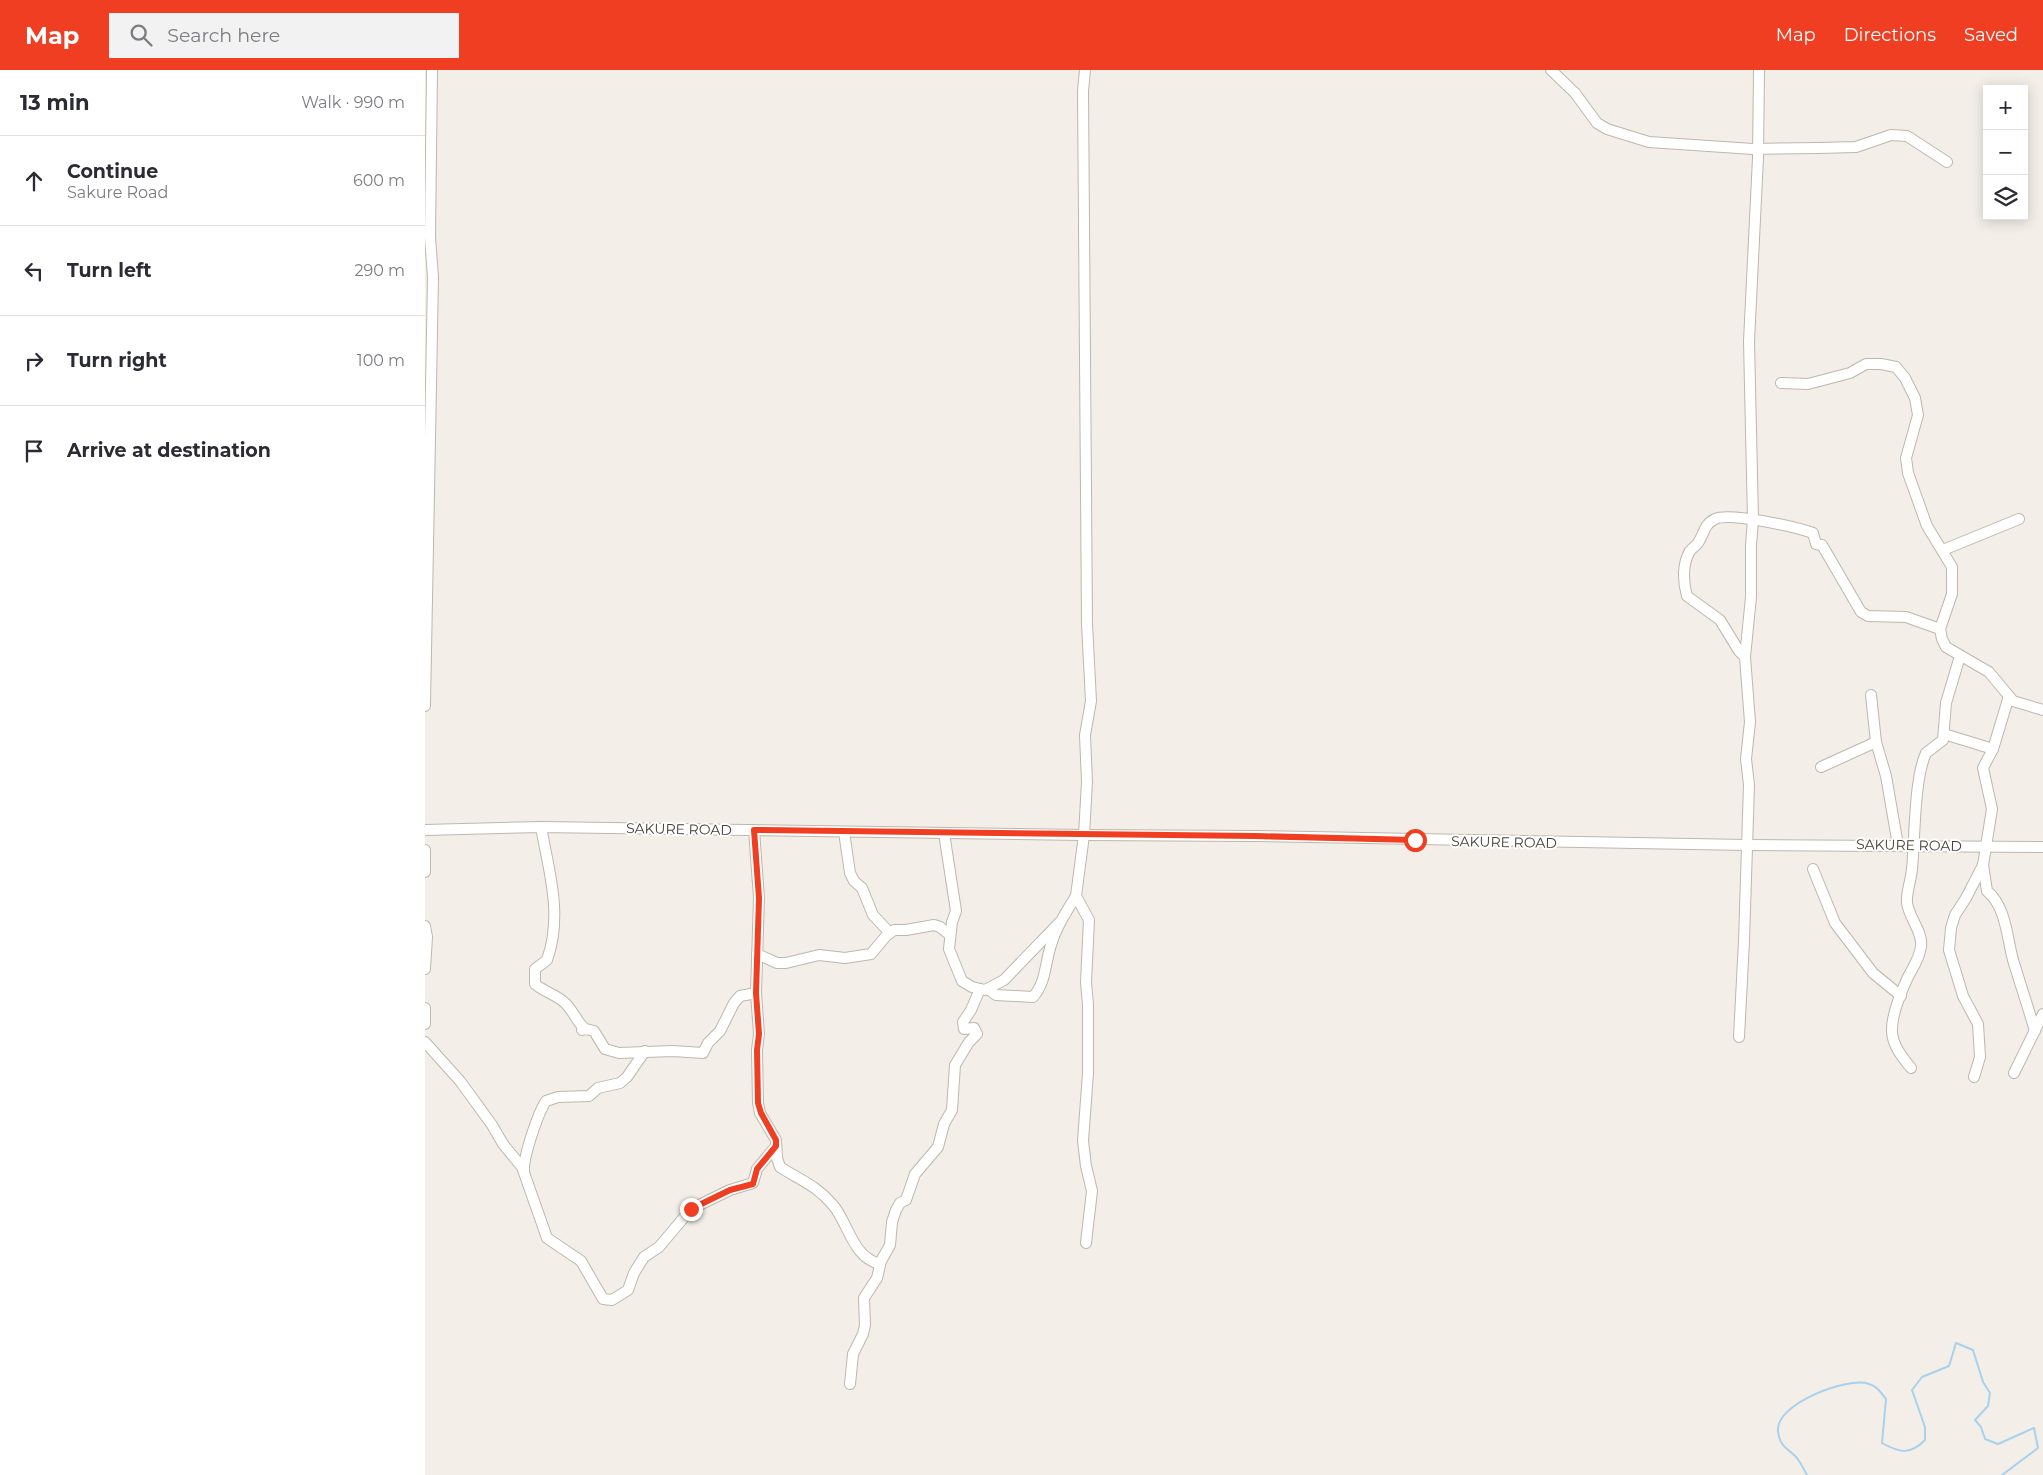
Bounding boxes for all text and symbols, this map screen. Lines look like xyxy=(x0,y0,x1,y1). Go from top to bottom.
search box xyxy=(109,13,459,58)
text: Map xyxy=(25,21,79,50)
icon: search xyxy=(127,21,155,49)
text: Search here xyxy=(167,24,280,47)
text: Map xyxy=(1776,24,1816,46)
text: Directions xyxy=(1844,24,1936,46)
text: Saved xyxy=(1964,24,2018,46)
map controls xyxy=(1983,85,2028,220)
button: + xyxy=(1983,85,2028,130)
text: 13 min xyxy=(20,90,89,115)
text: Walk · 990 m xyxy=(301,93,405,112)
button: − xyxy=(1983,130,2028,175)
text: Continue xyxy=(67,160,158,183)
icon: ahead xyxy=(20,167,48,195)
text: 600 m xyxy=(353,171,405,190)
button: layers xyxy=(1983,175,2028,220)
text: Sakure Road xyxy=(67,183,168,202)
icon: left xyxy=(20,257,48,285)
text: Turn left xyxy=(67,259,152,282)
text: 290 m xyxy=(354,261,405,280)
icon: right xyxy=(20,347,48,375)
text: Turn right xyxy=(67,349,167,372)
text: 100 m xyxy=(357,351,405,370)
icon: arrive xyxy=(20,437,48,465)
text: Arrive at destination xyxy=(67,439,271,462)
street label: SAKURE ROAD xyxy=(626,819,732,839)
route start xyxy=(1404,829,1427,852)
street label: SAKURE ROAD xyxy=(1451,832,1557,852)
street label: SAKURE ROAD xyxy=(1856,835,1962,855)
route end xyxy=(680,1198,703,1221)

